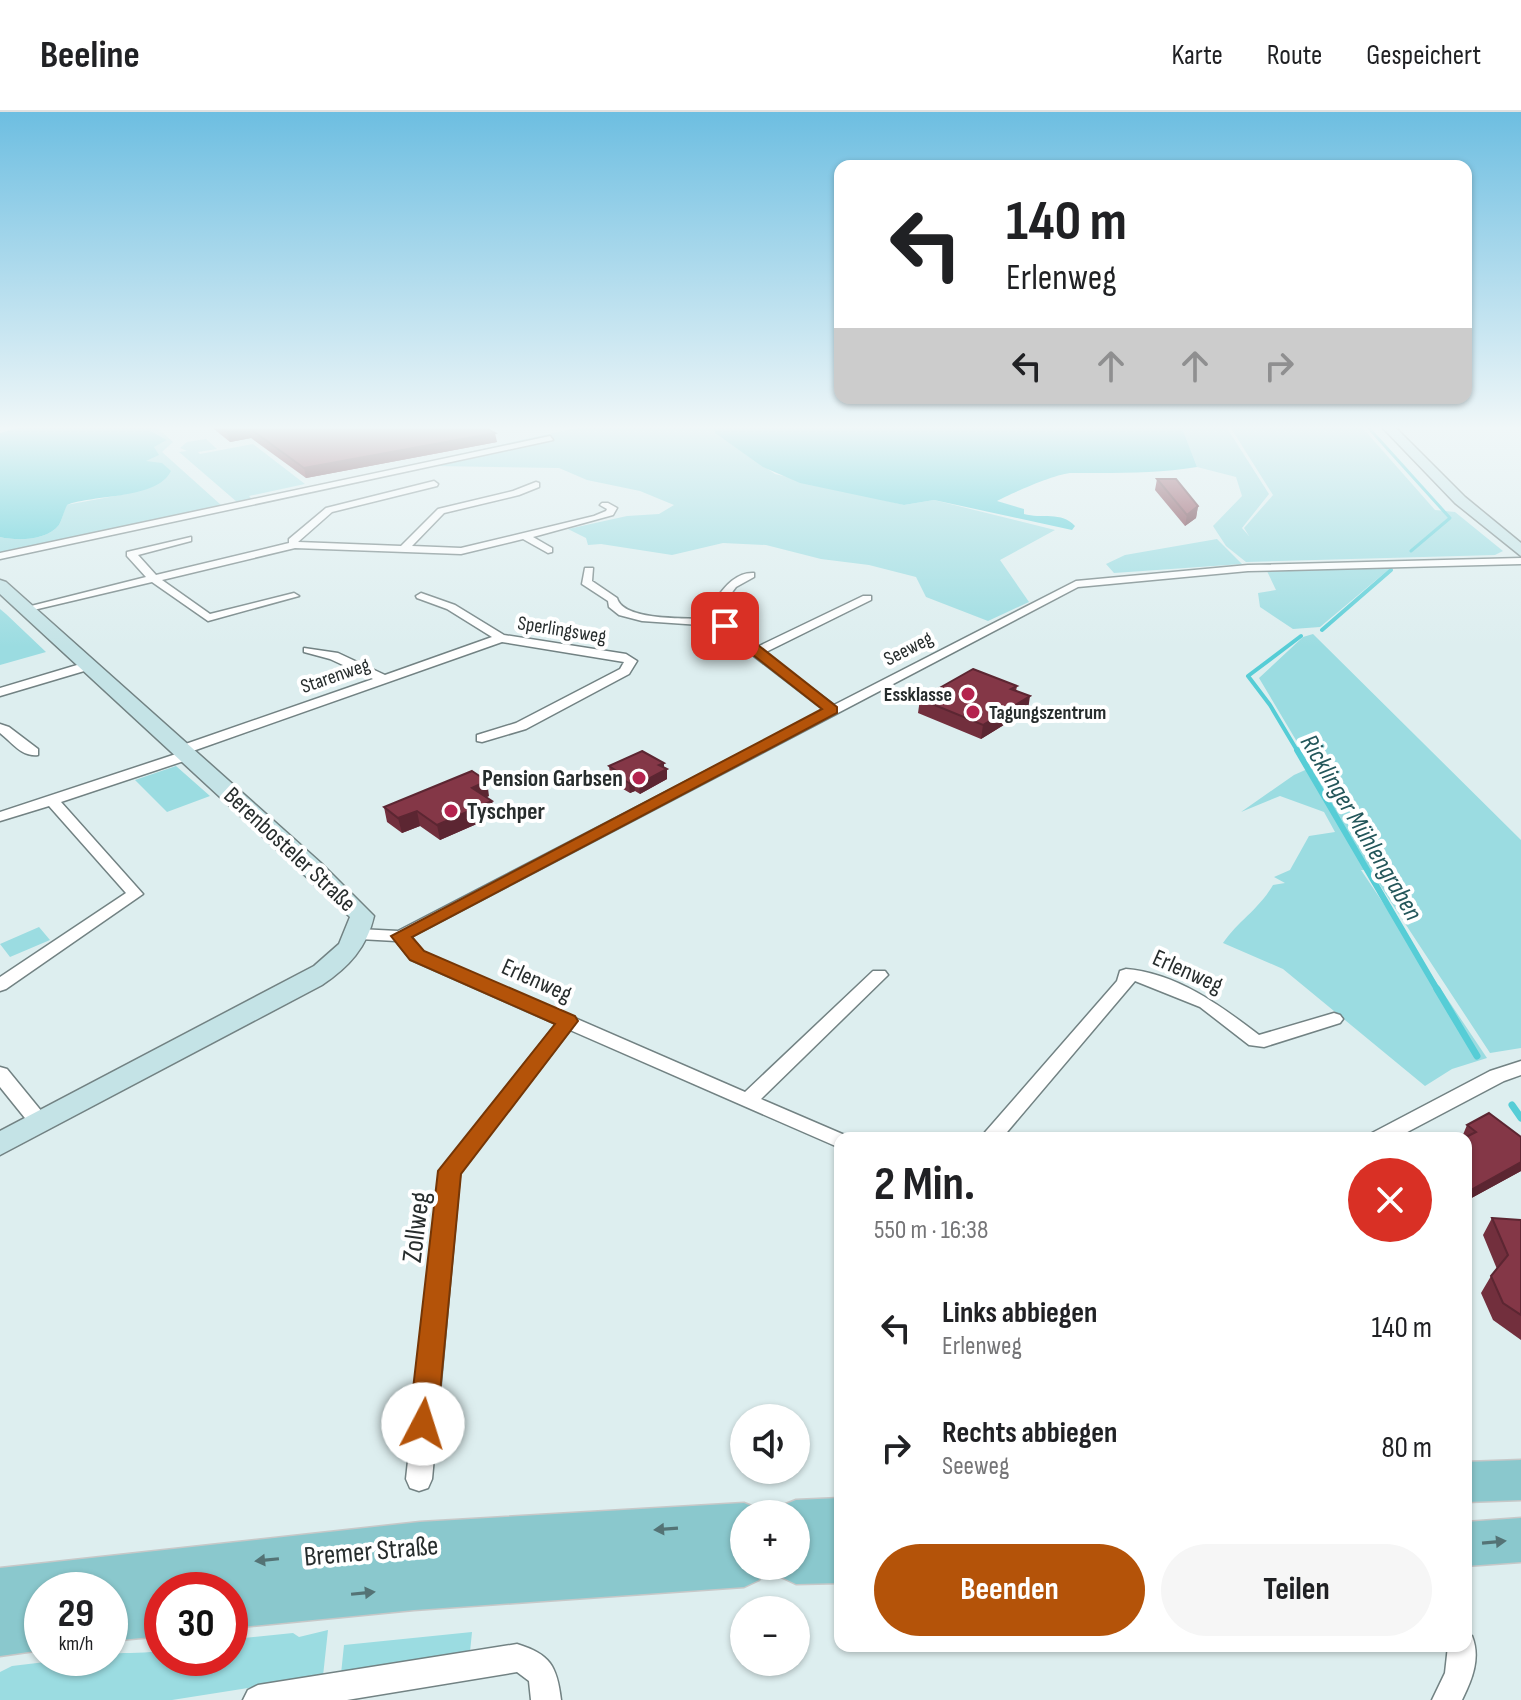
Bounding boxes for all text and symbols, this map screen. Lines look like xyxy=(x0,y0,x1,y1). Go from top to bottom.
text: Beeline xyxy=(40,33,140,78)
text: Karte xyxy=(1172,39,1223,72)
text: Route xyxy=(1267,39,1322,72)
text: Gespeichert xyxy=(1366,39,1481,72)
text: 140 m xyxy=(1006,189,1127,256)
icon: left xyxy=(874,192,978,296)
text: Erlenweg xyxy=(1006,257,1117,300)
icon: left xyxy=(1005,344,1049,388)
icon: ahead xyxy=(1089,344,1133,388)
icon: ahead xyxy=(1173,344,1217,388)
icon: right xyxy=(1257,344,1301,388)
pin xyxy=(691,592,759,660)
icon: arrive xyxy=(703,604,747,648)
street label: Sperlingsweg xyxy=(516,611,608,649)
street label: Seeweg xyxy=(880,626,937,671)
street label: Starenweg xyxy=(298,653,373,699)
place label: Essklasse xyxy=(884,683,952,707)
marker: Essklasse xyxy=(959,685,977,703)
place label: Tagungszentrum xyxy=(989,701,1106,725)
marker: Tagungszentrum xyxy=(964,703,982,721)
water label: Ricklinger Mühlengraben xyxy=(1293,729,1428,926)
place label: Pension Garbsen xyxy=(482,764,623,793)
marker: Pension Garbsen xyxy=(630,769,648,787)
street label: Berenbosteler Straße xyxy=(218,781,362,918)
place label: Tyschper xyxy=(467,797,545,826)
marker: Tyschper xyxy=(442,802,460,820)
street label: Erlenweg xyxy=(1148,943,1227,1000)
street label: Erlenweg xyxy=(497,952,576,1009)
text: 2 Min. xyxy=(874,1156,975,1213)
button: close xyxy=(1348,1158,1432,1242)
street label: Zollweg xyxy=(396,1190,437,1264)
text: 550 m · 16:38 xyxy=(874,1215,988,1246)
text: Links abbiegen xyxy=(942,1295,1097,1331)
icon: left xyxy=(874,1306,918,1350)
text: 140 m xyxy=(1372,1310,1432,1346)
text: Erlenweg xyxy=(942,1331,1022,1362)
position arrow xyxy=(381,1382,465,1466)
map controls xyxy=(730,1404,810,1676)
button: sound xyxy=(730,1404,810,1484)
text: Rechts abbiegen xyxy=(942,1415,1117,1451)
icon: right xyxy=(874,1426,918,1470)
text: 80 m xyxy=(1381,1430,1432,1466)
text: Seeweg xyxy=(942,1451,1009,1482)
button: + xyxy=(730,1500,810,1580)
one-way arrow xyxy=(653,1523,678,1536)
street label: Bremer Straße xyxy=(302,1529,440,1574)
one-way arrow xyxy=(1481,1535,1506,1548)
button: Beenden xyxy=(874,1544,1145,1636)
button: Teilen xyxy=(1161,1544,1432,1636)
one-way arrow xyxy=(255,1554,280,1567)
speed limit sign: 30 xyxy=(144,1572,248,1676)
one-way arrow xyxy=(351,1587,376,1600)
text: 29 xyxy=(58,1590,94,1638)
button: − xyxy=(730,1596,810,1676)
text: km/h xyxy=(59,1632,93,1656)

